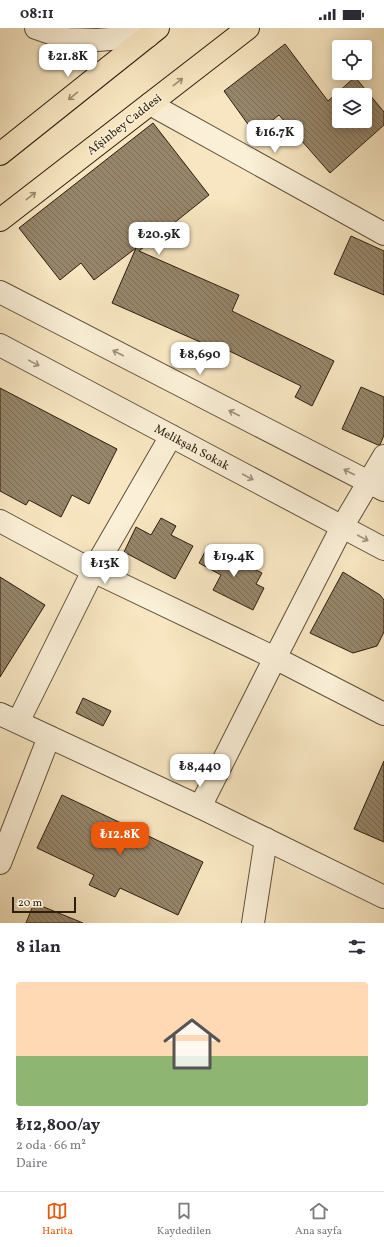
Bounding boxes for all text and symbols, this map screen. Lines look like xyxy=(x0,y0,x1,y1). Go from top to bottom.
text: 08:11 xyxy=(20,4,54,25)
map controls xyxy=(332,40,372,128)
button: locate xyxy=(332,40,372,80)
pin: ₺21.8K xyxy=(35,44,101,78)
text: ₺21.8K xyxy=(48,48,88,66)
one-way arrow xyxy=(173,78,184,87)
button: layers xyxy=(332,88,372,128)
street label: Afşinbey Caddesi xyxy=(84,90,166,159)
one-way arrow xyxy=(67,92,78,100)
pin: ₺16.7K xyxy=(242,120,308,154)
text: ₺16.7K xyxy=(256,124,294,142)
one-way arrow xyxy=(25,192,36,200)
pin: ₺20.9K xyxy=(126,222,192,256)
text: ₺20.9K xyxy=(138,226,180,244)
pin: ₺8,690 xyxy=(167,342,233,376)
text: ₺8,690 xyxy=(180,346,220,364)
one-way arrow xyxy=(112,349,124,357)
one-way arrow xyxy=(28,360,40,368)
one-way arrow xyxy=(228,409,240,416)
street label: Melikşah Sokak xyxy=(151,421,232,475)
one-way arrow xyxy=(344,468,356,476)
one-way arrow xyxy=(242,473,254,481)
one-way arrow xyxy=(357,534,369,542)
pin: ₺19.4K xyxy=(201,544,267,578)
text: ₺19.4K xyxy=(213,548,255,566)
pin: ₺13K xyxy=(81,551,129,585)
text: ₺13K xyxy=(91,555,119,573)
pin: ₺8,440 xyxy=(167,754,233,788)
text: ₺8,440 xyxy=(179,758,221,776)
pin: ₺12.8K xyxy=(87,822,153,856)
text: ₺12.8K xyxy=(100,826,140,844)
scale bar xyxy=(12,895,76,914)
text: 20 m xyxy=(18,896,42,911)
text: 8 ilan xyxy=(16,936,61,959)
icon: filters xyxy=(346,936,368,958)
icon: home xyxy=(156,1008,228,1080)
text: ₺12,800/ay xyxy=(16,1114,100,1137)
text: 2 oda · 66 m² xyxy=(16,1137,86,1155)
text: Daire xyxy=(16,1155,48,1173)
tab: Harita xyxy=(42,1200,73,1239)
tab: Kaydedilen xyxy=(157,1200,211,1239)
tab: Ana sayfa xyxy=(295,1200,342,1239)

